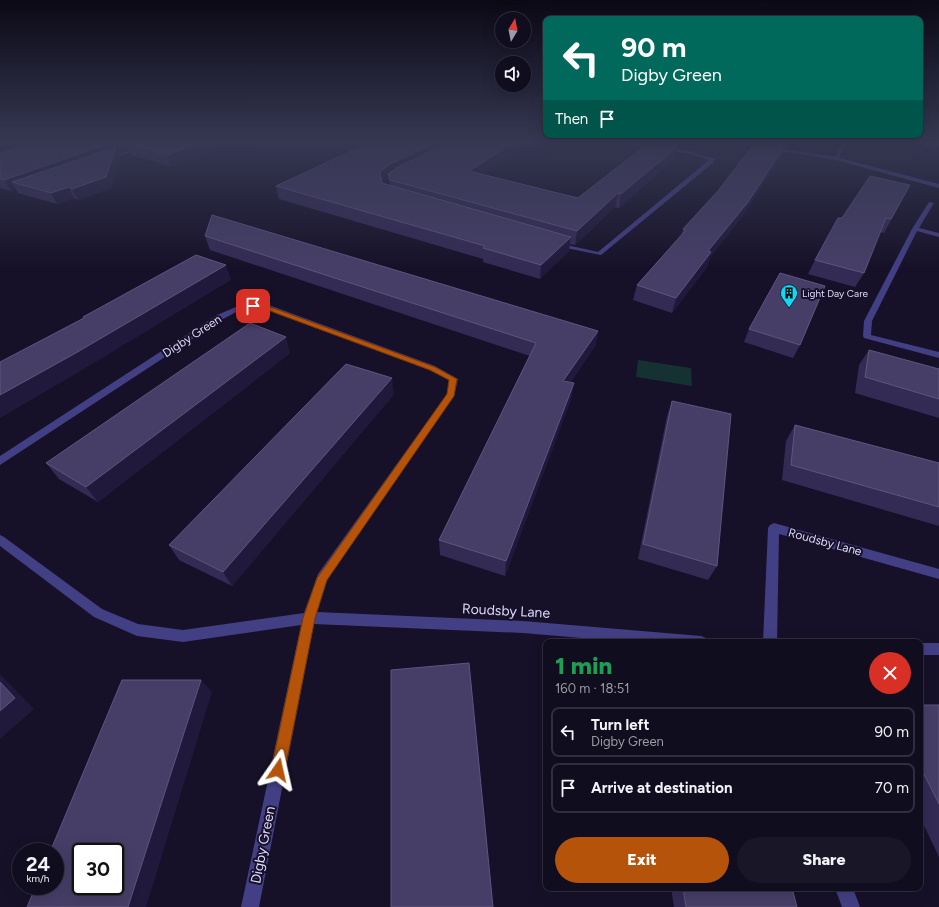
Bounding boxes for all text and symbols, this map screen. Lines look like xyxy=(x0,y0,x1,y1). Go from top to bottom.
north arrow xyxy=(495,12,531,48)
map controls xyxy=(495,12,531,92)
text: 90 m xyxy=(621,30,686,64)
icon: left xyxy=(555,32,607,84)
button: sound xyxy=(495,56,531,92)
text: Digby Green xyxy=(621,64,722,86)
icon: arrive xyxy=(596,108,618,130)
text: Then xyxy=(555,110,588,128)
building icon: Light Day Care xyxy=(779,283,799,308)
place label: Light Day Care xyxy=(802,287,869,300)
pin xyxy=(236,289,270,323)
icon: arrive xyxy=(242,295,264,317)
street label: Digby Green xyxy=(160,312,224,360)
street label: Roudsby Lane xyxy=(787,525,864,559)
street label: Roudsby Lane xyxy=(462,600,551,622)
text: 1 min xyxy=(555,651,612,680)
button: close xyxy=(869,652,911,694)
text: 160 m · 18:51 xyxy=(555,681,630,696)
text: Turn left xyxy=(591,716,649,734)
icon: left xyxy=(557,721,579,743)
text: 90 m xyxy=(874,723,909,741)
text: Digby Green xyxy=(591,734,664,749)
position arrow xyxy=(257,749,299,791)
icon: arrive xyxy=(557,777,579,799)
text: Arrive at destination xyxy=(591,779,732,797)
text: 70 m xyxy=(875,779,909,797)
street label: Digby Green xyxy=(247,805,279,885)
button: Exit xyxy=(555,837,729,883)
button: Share xyxy=(737,837,911,883)
speed limit sign: 30 xyxy=(72,843,124,895)
text: 24 xyxy=(26,852,50,876)
text: km/h xyxy=(27,872,49,885)

